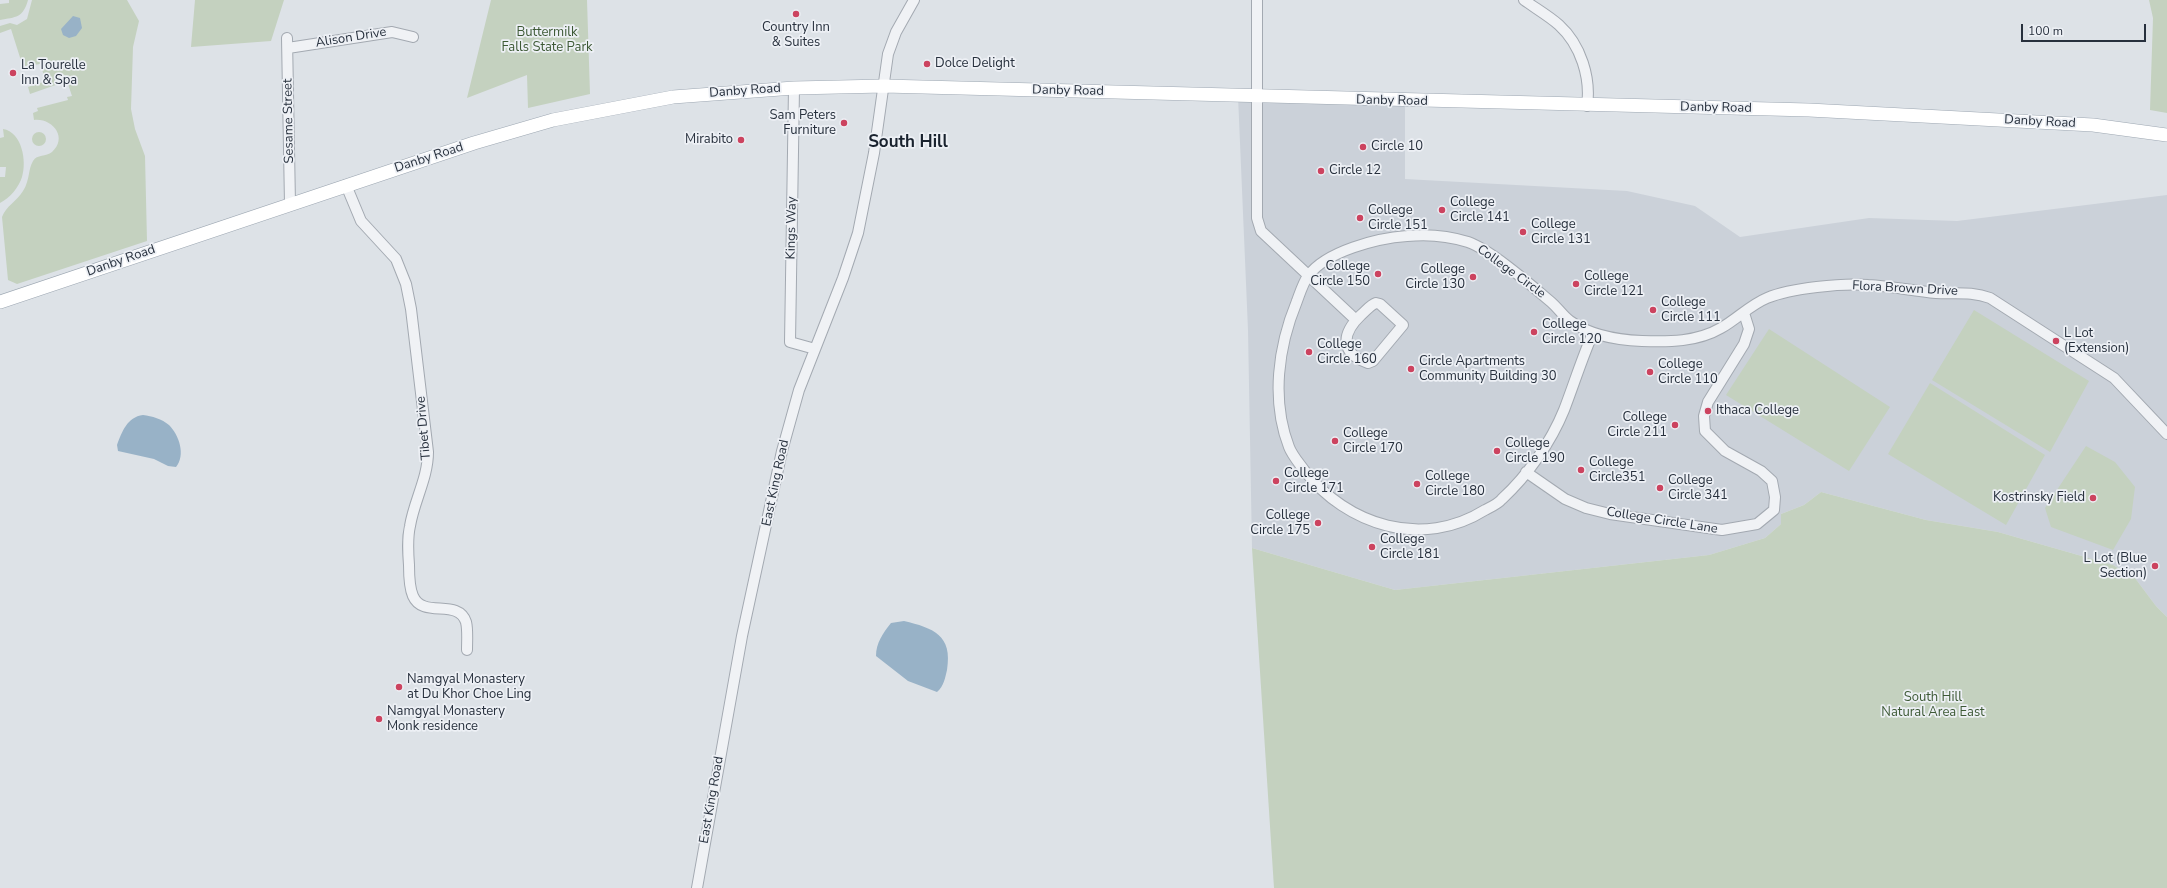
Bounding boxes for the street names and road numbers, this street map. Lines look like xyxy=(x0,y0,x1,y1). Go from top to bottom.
street label: Alison Drive xyxy=(315,25,387,51)
street label: Sesame Street xyxy=(280,78,298,164)
street label: Danby Road xyxy=(709,81,781,101)
street label: Danby Road xyxy=(1032,83,1104,99)
street label: Danby Road xyxy=(1356,93,1428,109)
street label: Danby Road xyxy=(1680,100,1752,116)
street label: Danby Road xyxy=(2004,112,2076,132)
street label: Danby Road xyxy=(393,140,465,176)
street label: Kings Way xyxy=(784,196,800,260)
street label: Danby Road xyxy=(85,242,157,280)
street label: College Circle xyxy=(1474,242,1548,302)
street label: Flora Brown Drive xyxy=(1852,278,1958,300)
street label: Tibet Drive xyxy=(413,395,435,461)
street label: East King Road xyxy=(759,438,793,528)
street label: College Circle Lane xyxy=(1605,504,1719,538)
street label: East King Road xyxy=(697,755,727,845)

